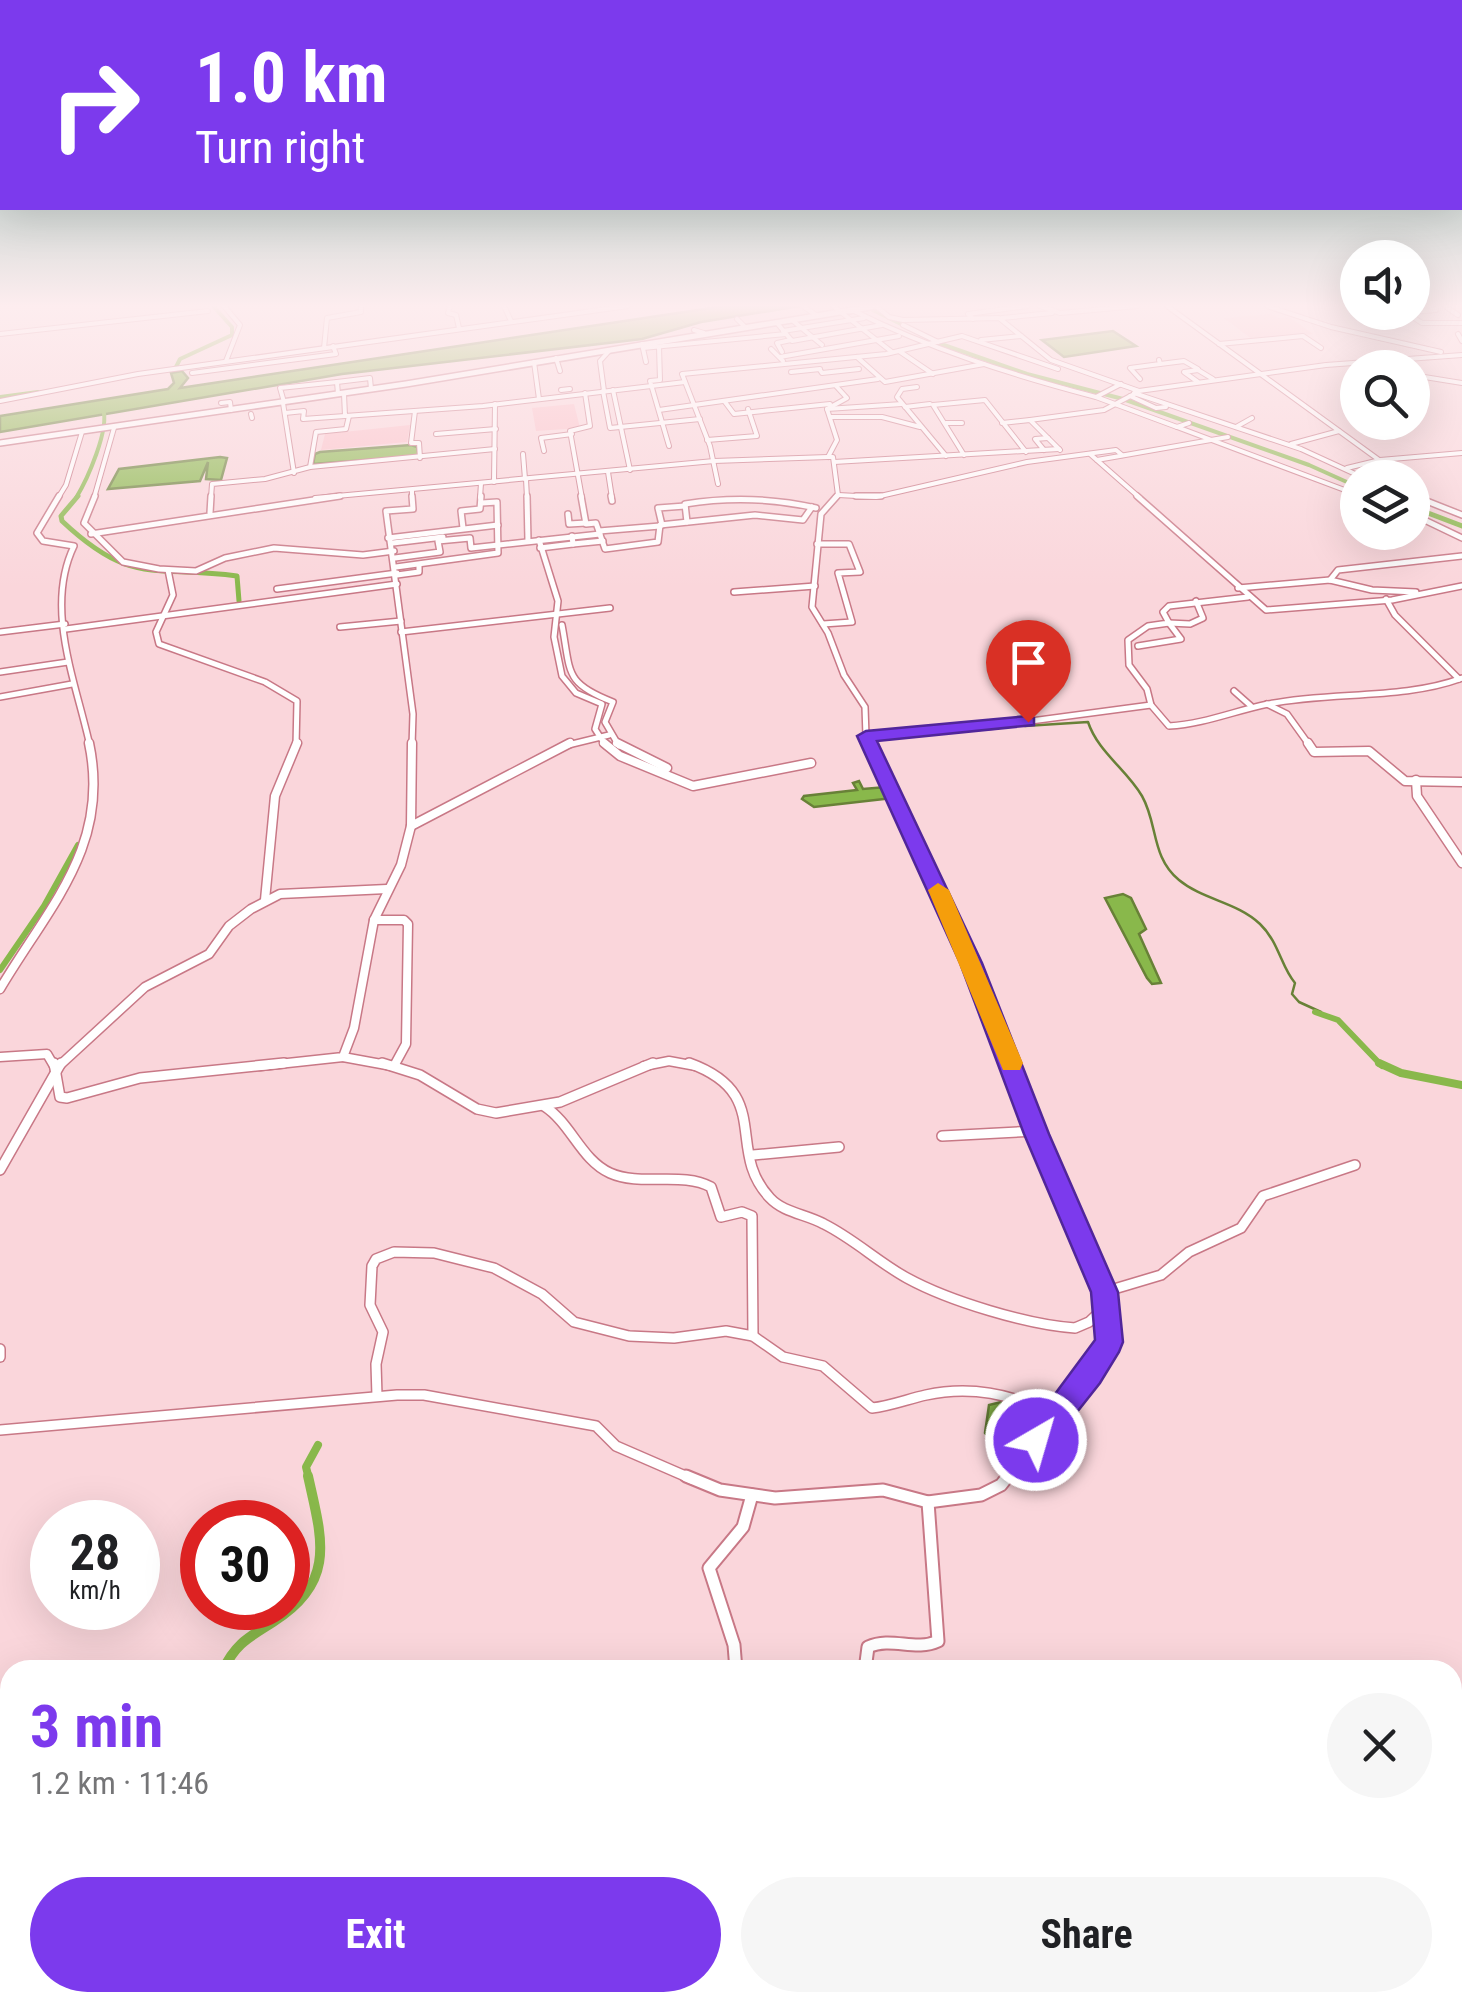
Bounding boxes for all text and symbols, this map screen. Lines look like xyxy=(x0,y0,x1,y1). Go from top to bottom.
text: 1.0 km xyxy=(195,37,388,119)
icon: right xyxy=(30,40,160,170)
text: Turn right xyxy=(195,121,365,174)
map controls xyxy=(1340,240,1430,550)
button: sound xyxy=(1340,240,1430,330)
button: search xyxy=(1340,350,1430,440)
button: layers xyxy=(1340,460,1430,550)
pin xyxy=(986,620,1071,723)
icon: arrive xyxy=(1001,635,1056,690)
position arrow xyxy=(984,1388,1088,1492)
speed limit sign: 30 xyxy=(180,1500,310,1630)
text: 28 xyxy=(70,1524,120,1582)
text: km/h xyxy=(69,1576,121,1605)
text: 3 min xyxy=(30,1691,163,1762)
button: close xyxy=(1327,1693,1432,1798)
text: 1.2 km · 11:46 xyxy=(30,1764,209,1802)
button: Exit xyxy=(30,1877,721,1992)
button: Share xyxy=(741,1877,1432,1992)

